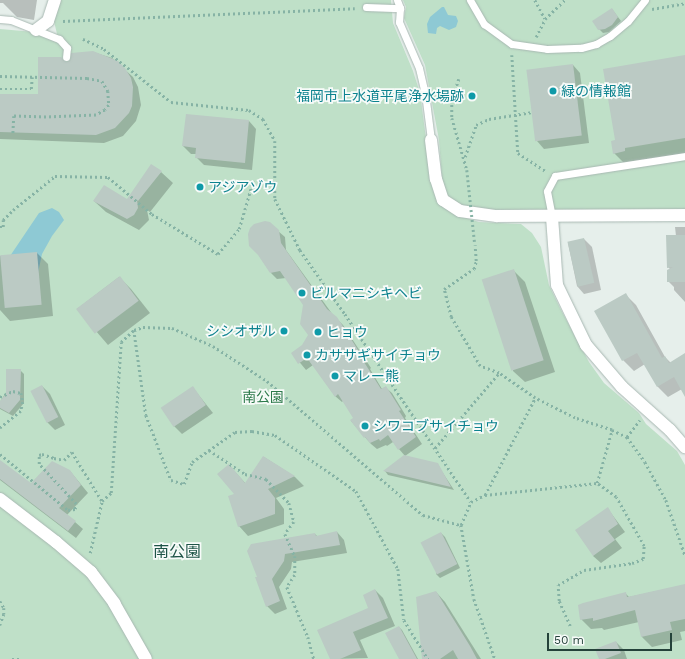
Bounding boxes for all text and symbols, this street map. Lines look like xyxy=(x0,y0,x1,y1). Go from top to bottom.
place label: 緑の情報館 xyxy=(561,83,631,99)
marker: 緑の情報館 xyxy=(548,86,558,96)
place label: 福岡市上水道平尾浄水場跡 xyxy=(296,88,464,104)
marker: 福岡市上水道平尾浄水場跡 xyxy=(467,91,477,101)
place label: アジアゾウ xyxy=(208,179,278,195)
marker: アジアゾウ xyxy=(195,182,205,192)
place label: ビルマニシキヘビ xyxy=(310,285,422,301)
marker: ビルマニシキヘビ xyxy=(297,288,307,298)
place label: シシオザル xyxy=(206,323,276,339)
place label: ヒョウ xyxy=(326,324,368,340)
marker: シシオザル xyxy=(279,326,289,336)
marker: ヒョウ xyxy=(313,327,323,337)
place label: カササギサイチョウ xyxy=(315,347,441,363)
marker: カササギサイチョウ xyxy=(302,350,312,360)
place label: マレー熊 xyxy=(343,368,399,384)
marker: マレー熊 xyxy=(330,371,340,381)
park label: 南公園 xyxy=(242,389,284,405)
place label: シワコブサイチョウ xyxy=(373,418,499,434)
marker: シワコブサイチョウ xyxy=(360,421,370,431)
district label: 南公園 xyxy=(153,542,201,562)
scale bar xyxy=(549,625,674,651)
text: 50 m xyxy=(554,633,584,647)

